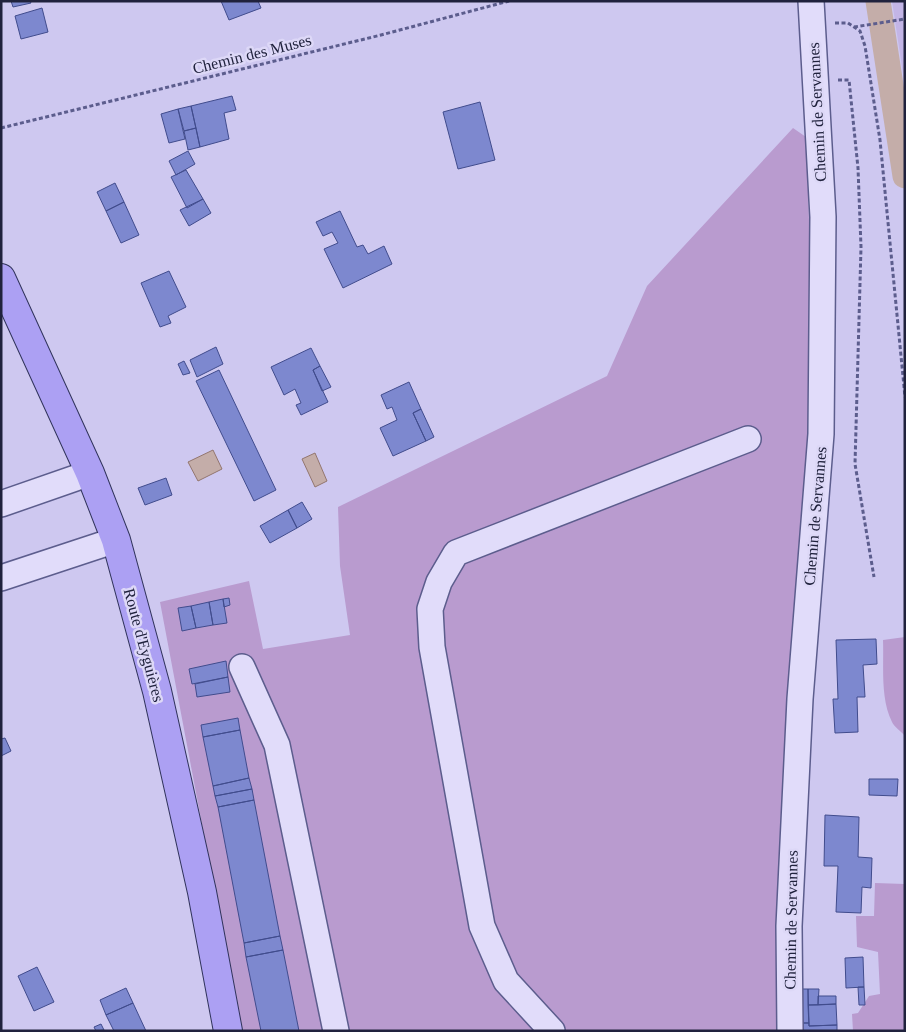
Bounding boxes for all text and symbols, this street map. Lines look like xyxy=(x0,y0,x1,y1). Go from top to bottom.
street label: Chemin des Muses xyxy=(191,31,313,77)
street label: Chemin de Servannes xyxy=(805,42,829,182)
street label: Chemin de Servannes xyxy=(800,446,830,586)
street label: Route d'Eyguières xyxy=(120,586,167,704)
street label: Chemin de Servannes xyxy=(781,850,801,990)

